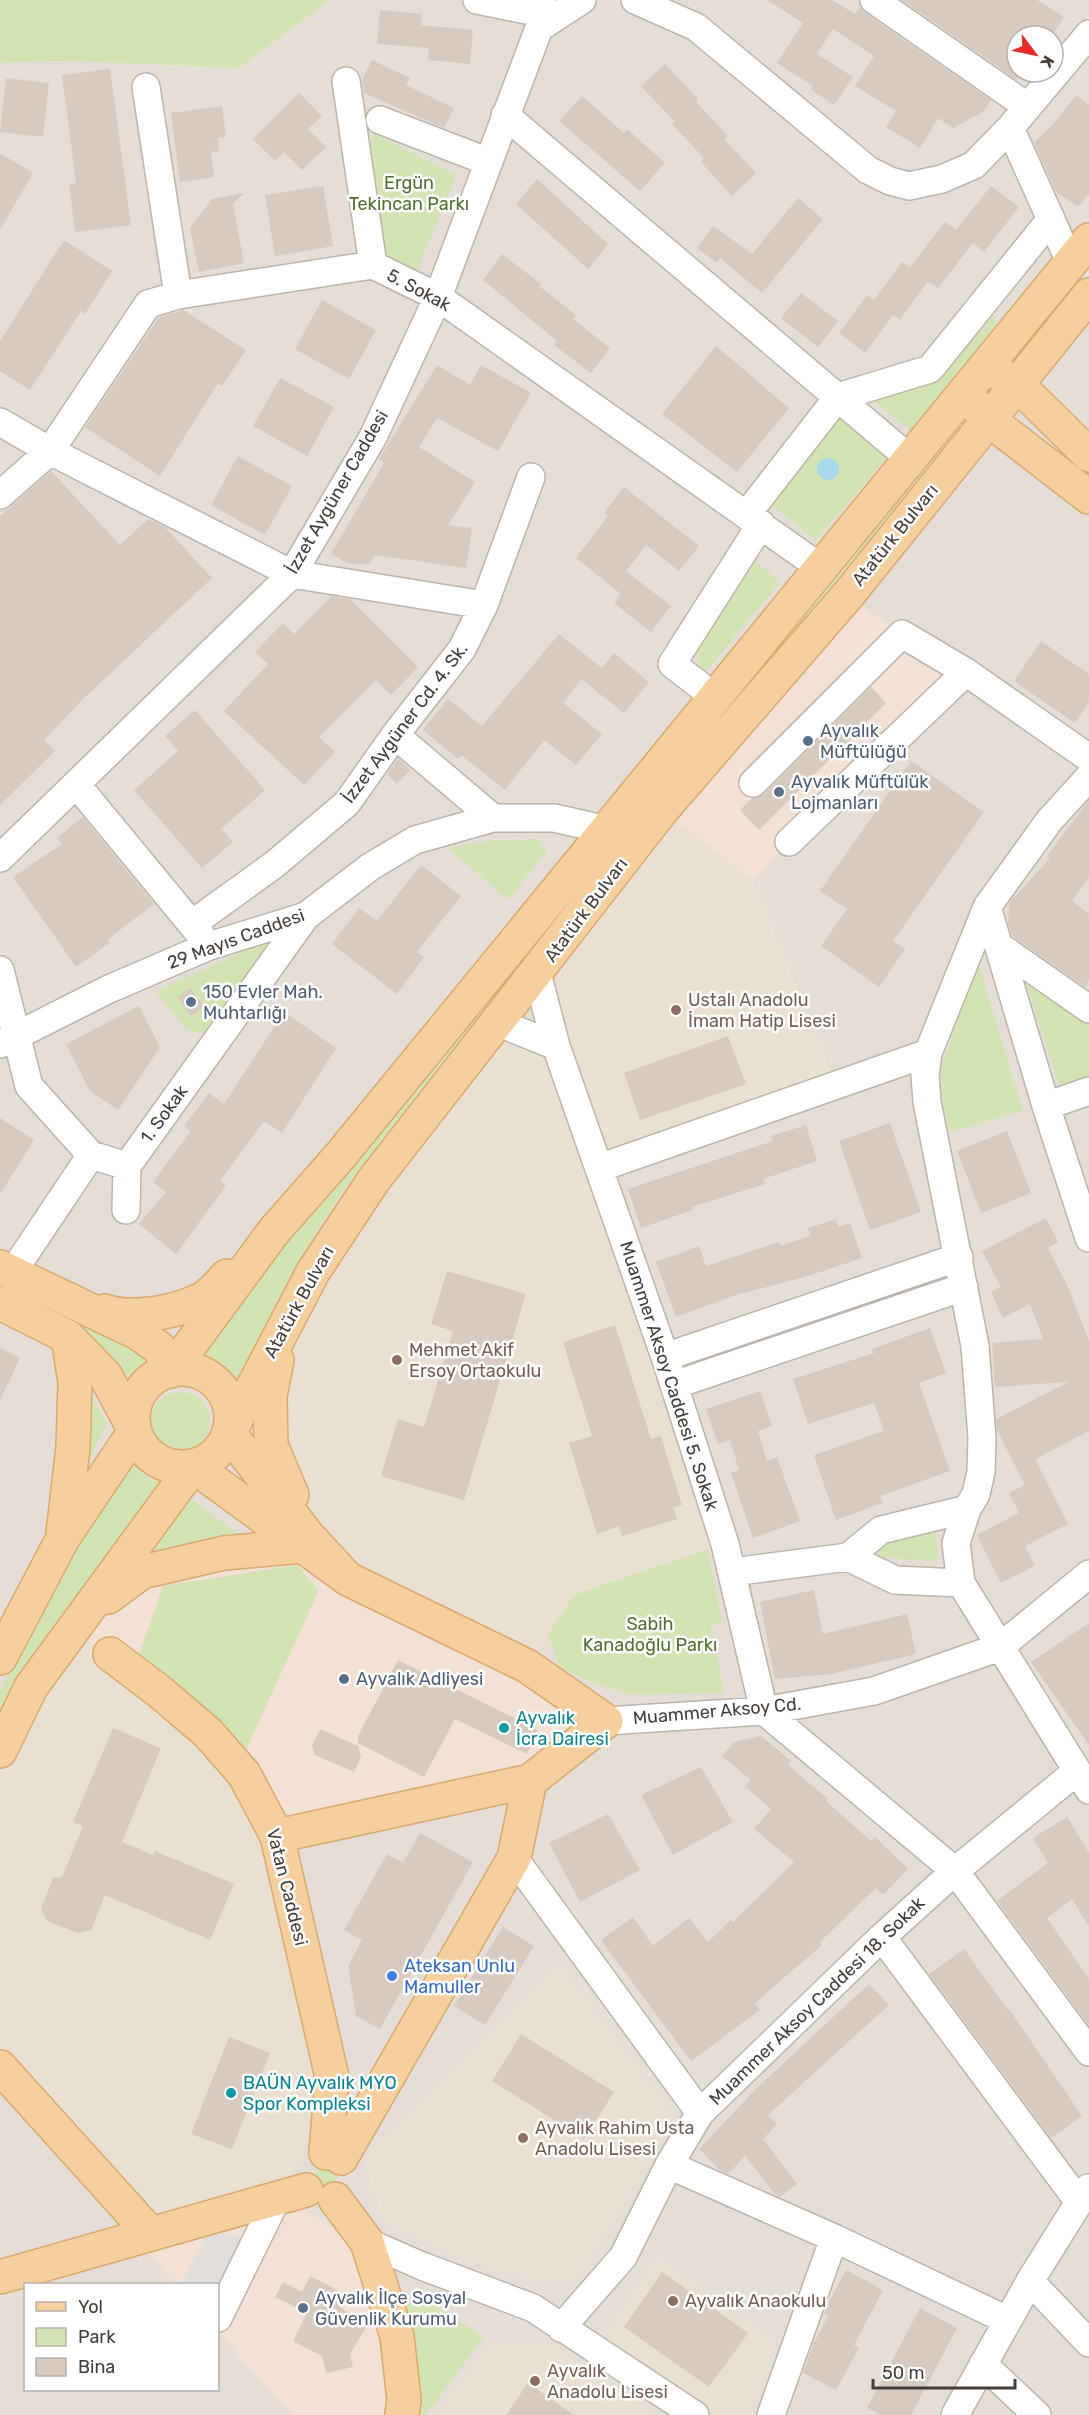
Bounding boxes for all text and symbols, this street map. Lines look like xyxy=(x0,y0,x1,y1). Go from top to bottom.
north arrow xyxy=(1005,24,1065,84)
text: K xyxy=(1036,52,1058,72)
park label: Ergün Tekincan Parkı xyxy=(349,172,469,215)
street label: 5. Sokak xyxy=(383,264,455,316)
street label: İzzet Aygüner Caddesi xyxy=(281,406,393,578)
street label: Atatürk Bulvarı xyxy=(847,480,943,590)
street label: İzzet Aygüner Cd. 4. Sk. xyxy=(337,638,473,808)
place label: Ayvalık Müftülüğü xyxy=(820,720,907,763)
marker: Ayvalık Müftülüğü xyxy=(801,734,815,748)
place label: Ayvalık Müftülük Lojmanları xyxy=(791,771,929,814)
marker: Ayvalık Müftülük Lojmanları xyxy=(772,785,786,799)
street label: Atatürk Bulvarı xyxy=(540,854,632,966)
street label: 29 Mayıs Caddesi xyxy=(164,904,308,974)
place label: 150 Evler Mah. Muhtarlığı xyxy=(203,981,323,1024)
place label: Ustalı Anadolu İmam Hatip Lisesi xyxy=(688,989,836,1032)
marker: 150 Evler Mah. Muhtarlığı xyxy=(184,995,198,1009)
marker: Ustalı Anadolu İmam Hatip Lisesi xyxy=(669,1003,683,1017)
street label: 1. Sokak xyxy=(136,1080,193,1147)
street label: Muammer Aksoy Caddesi 5. Sokak xyxy=(615,1238,723,1514)
street label: Atatürk Bulvarı xyxy=(259,1242,339,1362)
place label: Mehmet Akif Ersoy Ortaokulu xyxy=(409,1339,541,1382)
marker: Mehmet Akif Ersoy Ortaokulu xyxy=(390,1353,404,1367)
park label: Sabih Kanadoğlu Parkı xyxy=(583,1613,717,1656)
place label: Ayvalık Adliyesi xyxy=(356,1668,483,1690)
marker: Ayvalık Adliyesi xyxy=(337,1672,351,1686)
street label: Muammer Aksoy Cd. xyxy=(632,1693,802,1729)
place label: Ayvalık İcra Dairesi xyxy=(516,1707,609,1750)
marker: Ayvalık İcra Dairesi xyxy=(497,1721,511,1735)
street label: Vatan Caddesi xyxy=(262,1826,312,1948)
street label: Muammer Aksoy Caddesi 18. Sokak xyxy=(705,1892,930,2110)
place label: Ateksan Unlu Mamuller xyxy=(404,1955,515,1998)
marker: Ateksan Unlu Mamuller xyxy=(385,1969,399,1983)
place label: BAÜN Ayvalık MYO Spor Kompleksi xyxy=(243,2072,397,2115)
marker: BAÜN Ayvalık MYO Spor Kompleksi xyxy=(224,2086,238,2100)
place label: Ayvalık Rahim Usta Anadolu Lisesi xyxy=(535,2117,694,2160)
marker: Ayvalık Rahim Usta Anadolu Lisesi xyxy=(516,2131,530,2145)
legend xyxy=(24,2283,219,2391)
place label: Ayvalık İlçe Sosyal Güvenlik Kurumu xyxy=(315,2287,466,2330)
place label: Ayvalık Anaokulu xyxy=(685,2290,826,2312)
marker: Ayvalık Anaokulu xyxy=(666,2294,680,2308)
text: Yol xyxy=(78,2296,103,2318)
marker: Ayvalık İlçe Sosyal Güvenlik Kurumu xyxy=(296,2301,310,2315)
text: Park xyxy=(78,2326,116,2348)
scale bar xyxy=(873,2352,1016,2390)
text: Bina xyxy=(78,2356,115,2378)
place label: Ayvalık Anadolu Lisesi xyxy=(547,2360,668,2403)
text: 50 m xyxy=(882,2362,925,2384)
marker: Ayvalık Anadolu Lisesi xyxy=(528,2374,542,2388)

